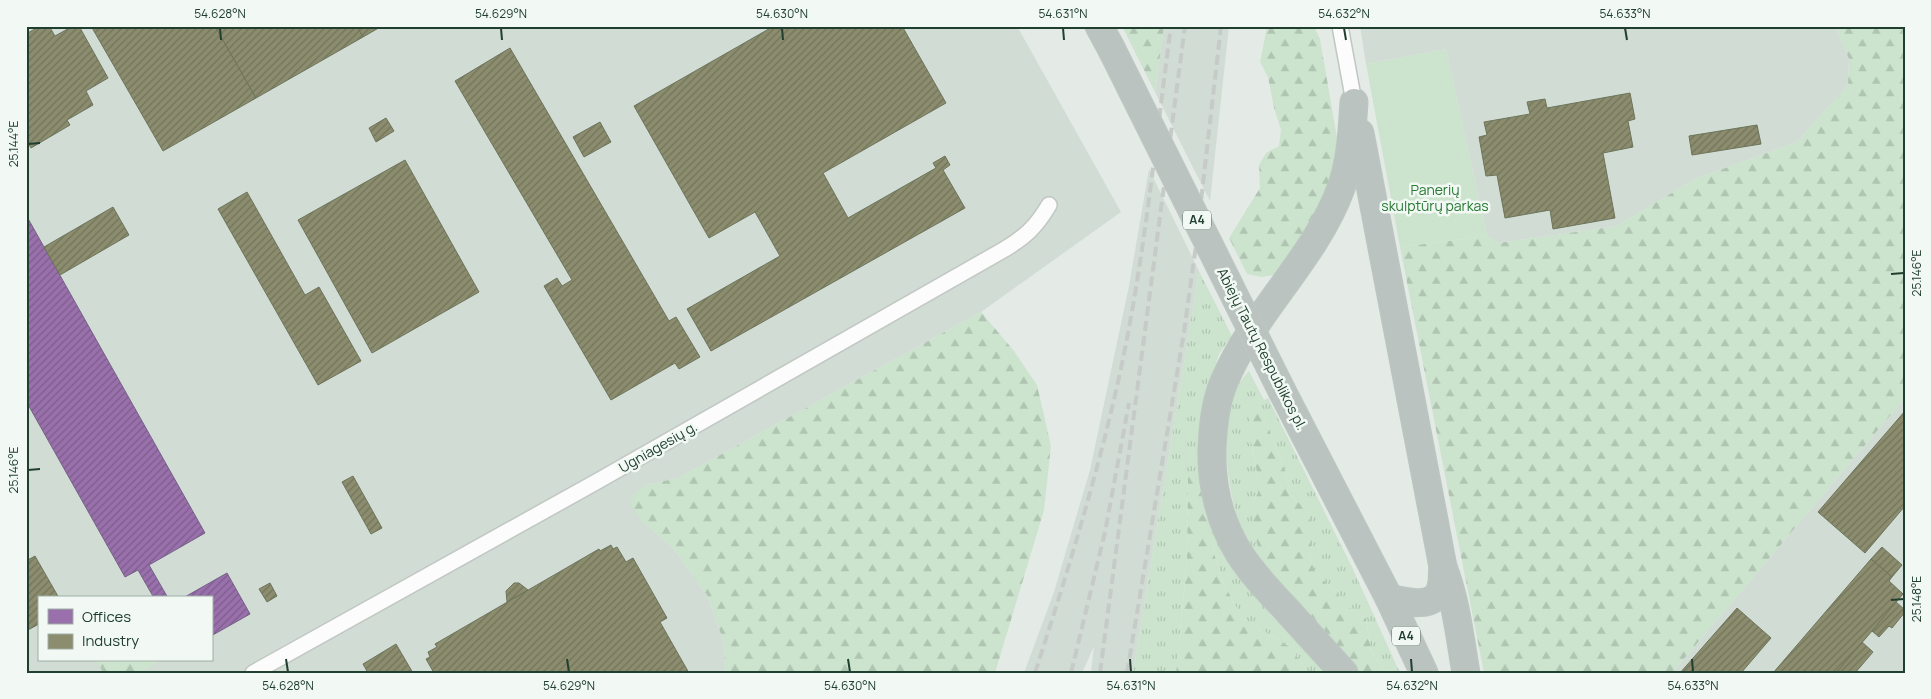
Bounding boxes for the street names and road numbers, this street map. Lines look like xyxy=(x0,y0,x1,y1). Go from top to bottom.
road number: A4 xyxy=(1183,210,1211,230)
street label: Abiejų Tautų Respublikos pl. xyxy=(1213,264,1312,433)
street label: Ugniagesių g. xyxy=(615,416,700,477)
road number: A4 xyxy=(1392,626,1420,646)

